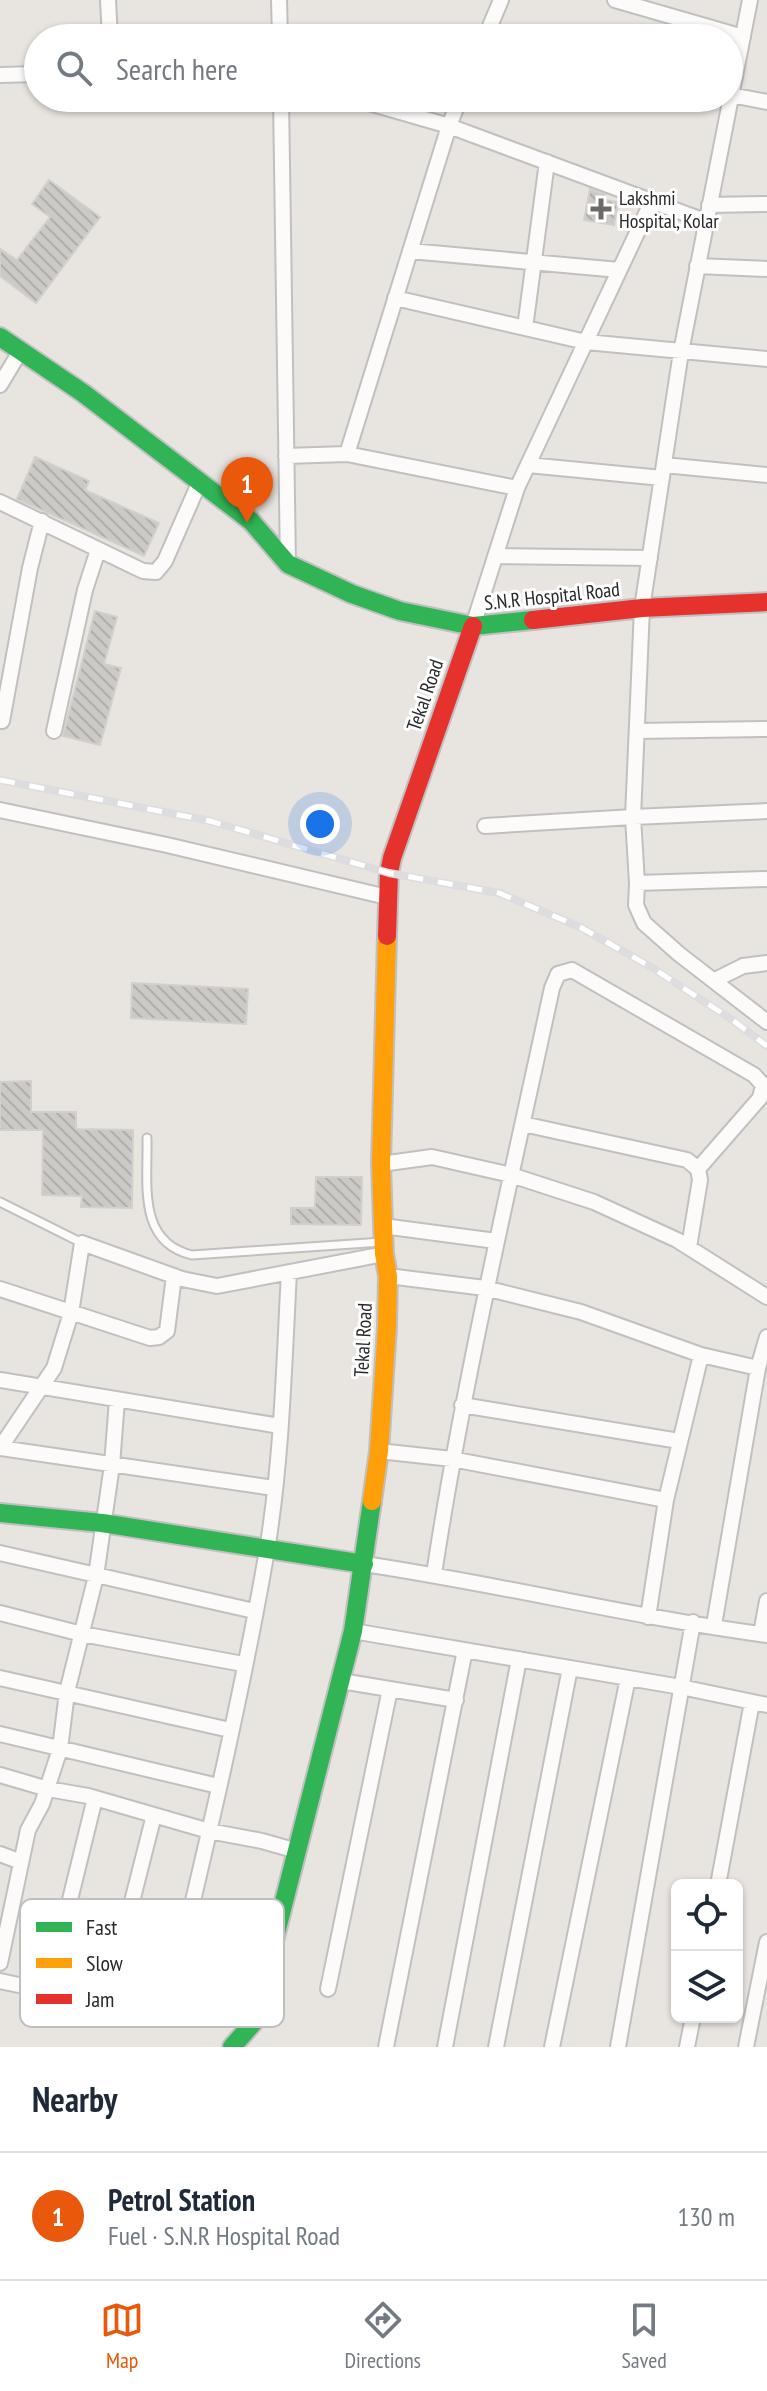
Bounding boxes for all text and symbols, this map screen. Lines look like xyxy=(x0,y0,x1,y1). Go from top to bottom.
search box xyxy=(24,24,743,112)
icon: search xyxy=(52,46,96,90)
text: Search here xyxy=(116,49,238,88)
place label: Lakshmi Hospital, Kolar xyxy=(619,185,719,234)
marker: Lakshmi Hospital, Kolar xyxy=(590,198,612,220)
pin: 1 xyxy=(221,457,273,523)
street label: S.N.R Hospital Road xyxy=(483,576,621,616)
street label: Tekal Road xyxy=(401,656,449,734)
your location xyxy=(300,804,340,844)
street label: Tekal Road xyxy=(348,1302,378,1378)
map controls xyxy=(671,1879,743,2023)
button: locate xyxy=(671,1879,743,1951)
legend xyxy=(20,1899,284,2027)
text: Fast xyxy=(86,1913,117,1941)
text: Slow xyxy=(86,1949,123,1977)
button: layers xyxy=(671,1951,743,2023)
text: Jam xyxy=(85,1985,114,2013)
text: Nearby xyxy=(32,2077,117,2121)
text: Petrol Station xyxy=(108,2180,255,2219)
text: 1 xyxy=(52,2200,64,2233)
text: 130 m xyxy=(677,2200,735,2233)
text: Fuel · S.N.R Hospital Road xyxy=(108,2219,340,2252)
tab: Map xyxy=(100,2298,144,2374)
tab: Directions xyxy=(345,2298,421,2374)
tab: Saved xyxy=(621,2298,667,2374)

